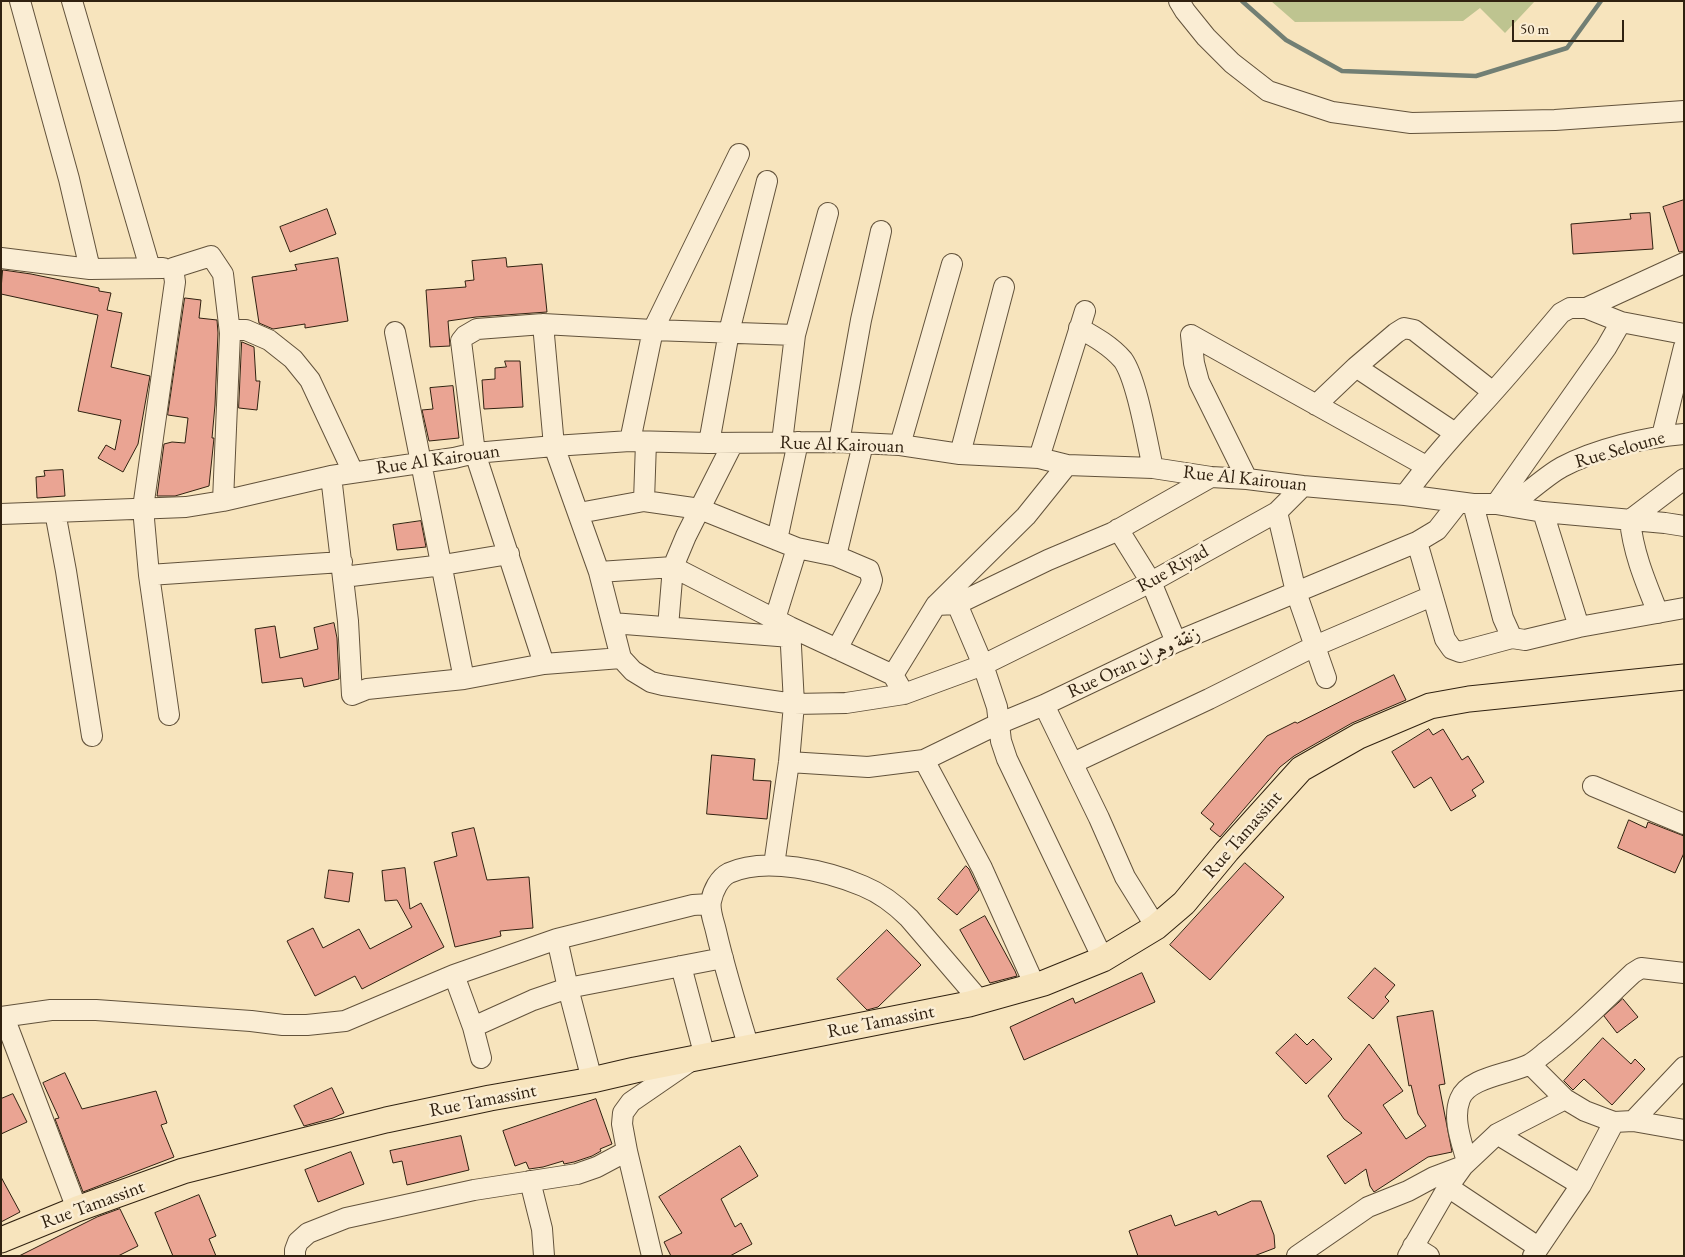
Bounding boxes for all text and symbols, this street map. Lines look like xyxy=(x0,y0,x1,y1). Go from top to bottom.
scale bar xyxy=(1515,10,1628,42)
text: 50 m xyxy=(1520,19,1549,38)
street label: Rue Seloune xyxy=(1572,426,1668,474)
street label: Rue Al Kairouan xyxy=(779,431,905,459)
street label: Rue Al Kairouan xyxy=(375,440,501,480)
street label: Rue Al Kairouan xyxy=(1182,461,1308,497)
street label: Rue Riyad xyxy=(1133,540,1213,598)
street label: Rue Oran زنقة وهران xyxy=(1064,622,1204,704)
street label: Rue Tamassint xyxy=(1199,787,1287,883)
street label: Rue Tamassint xyxy=(826,1000,936,1044)
street label: Rue Tamassint xyxy=(428,1079,538,1123)
street label: Rue Tamassint xyxy=(38,1176,148,1234)

